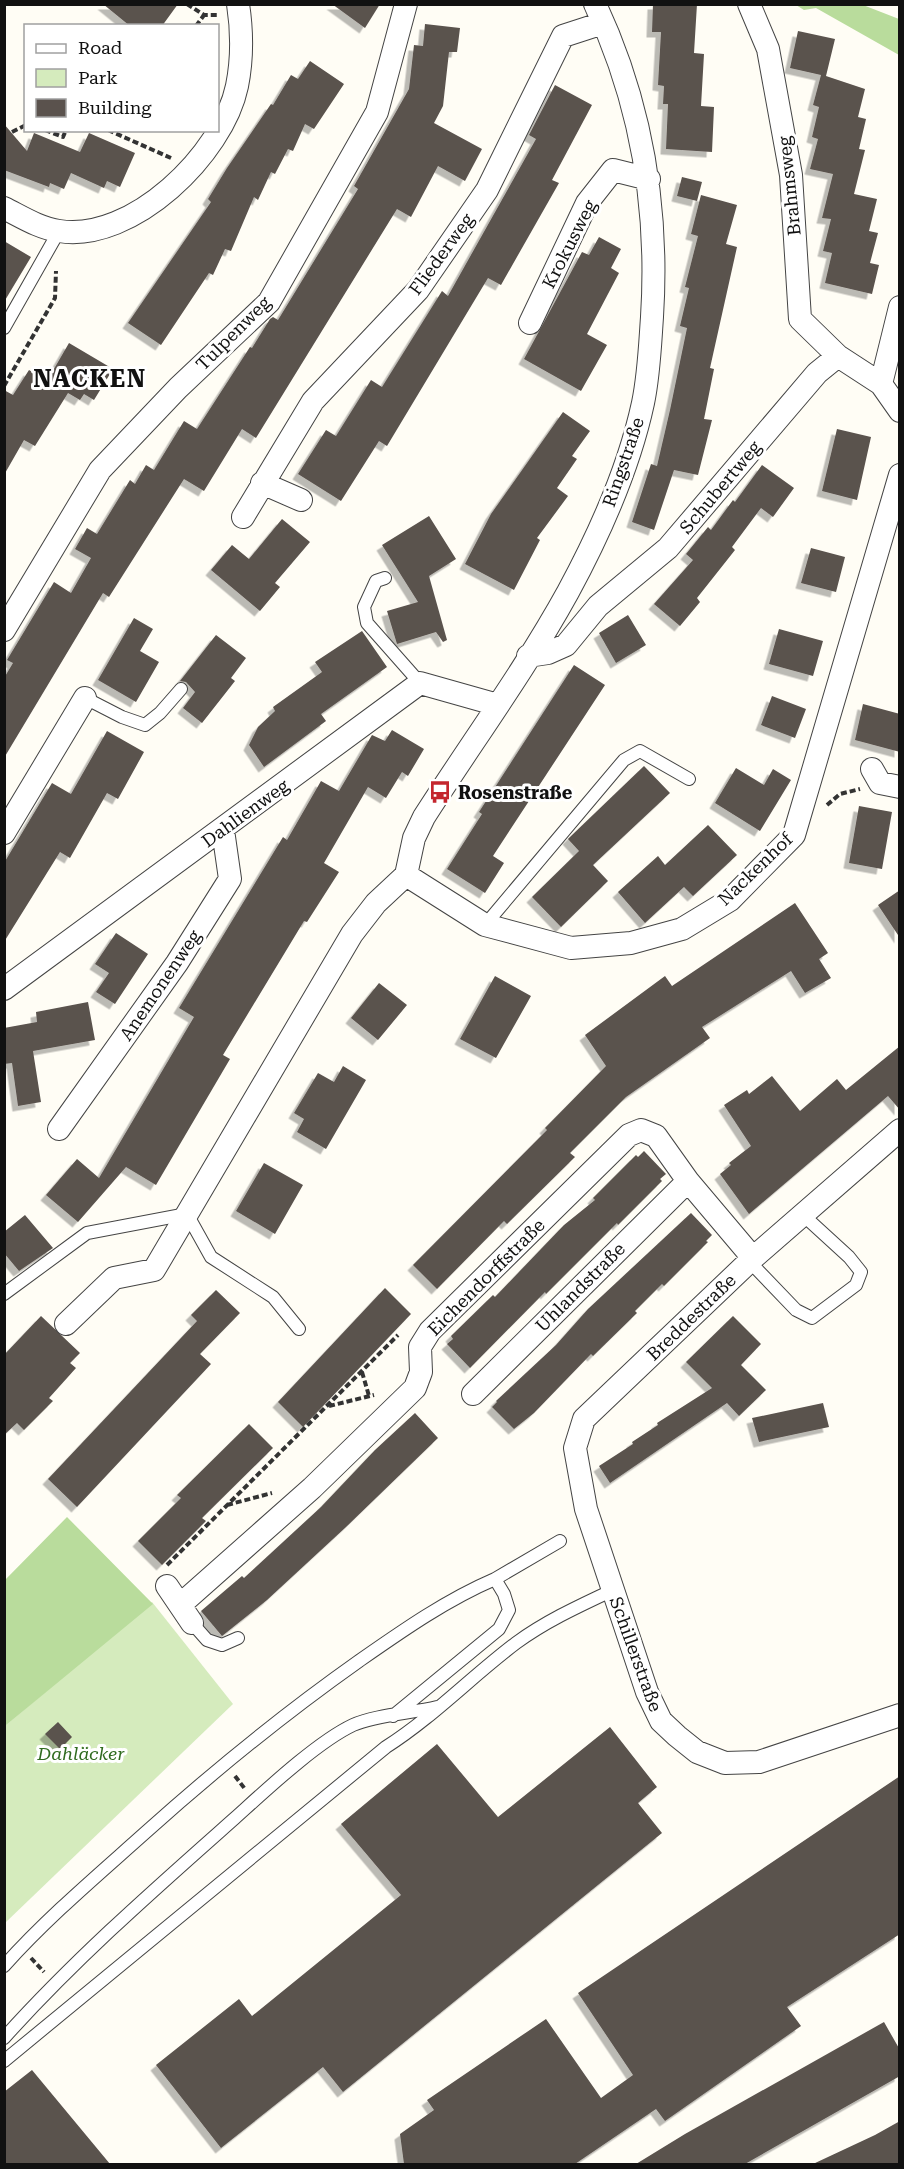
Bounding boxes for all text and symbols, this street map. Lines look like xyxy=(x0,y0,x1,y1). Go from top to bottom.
legend xyxy=(24,24,219,132)
text: Road xyxy=(78,37,123,58)
text: Park xyxy=(78,67,118,88)
text: Building xyxy=(78,97,152,118)
street label: Brahmsweg xyxy=(773,134,805,237)
street label: Krokusweg xyxy=(538,195,601,292)
street label: Fliederweg xyxy=(404,208,478,299)
street label: Tulpenweg xyxy=(192,291,275,374)
district label: NACKEN xyxy=(33,365,147,393)
street label: Ringstraße xyxy=(598,414,648,510)
street label: Schubertweg xyxy=(675,436,765,538)
street label: Dahlienweg xyxy=(197,774,293,852)
bus stop icon: Rosenstraße xyxy=(427,779,453,805)
place label: Rosenstraße xyxy=(458,782,573,803)
street label: Nackenhof xyxy=(713,828,797,910)
street label: Anemonenweg xyxy=(115,925,205,1044)
street label: Eichendorffstraße xyxy=(423,1214,549,1340)
street label: Uhlandstraße xyxy=(531,1238,629,1336)
street label: Breddestraße xyxy=(642,1269,740,1365)
street label: Schillerstraße xyxy=(605,1594,667,1714)
park label: Dahläcker xyxy=(36,1743,125,1764)

